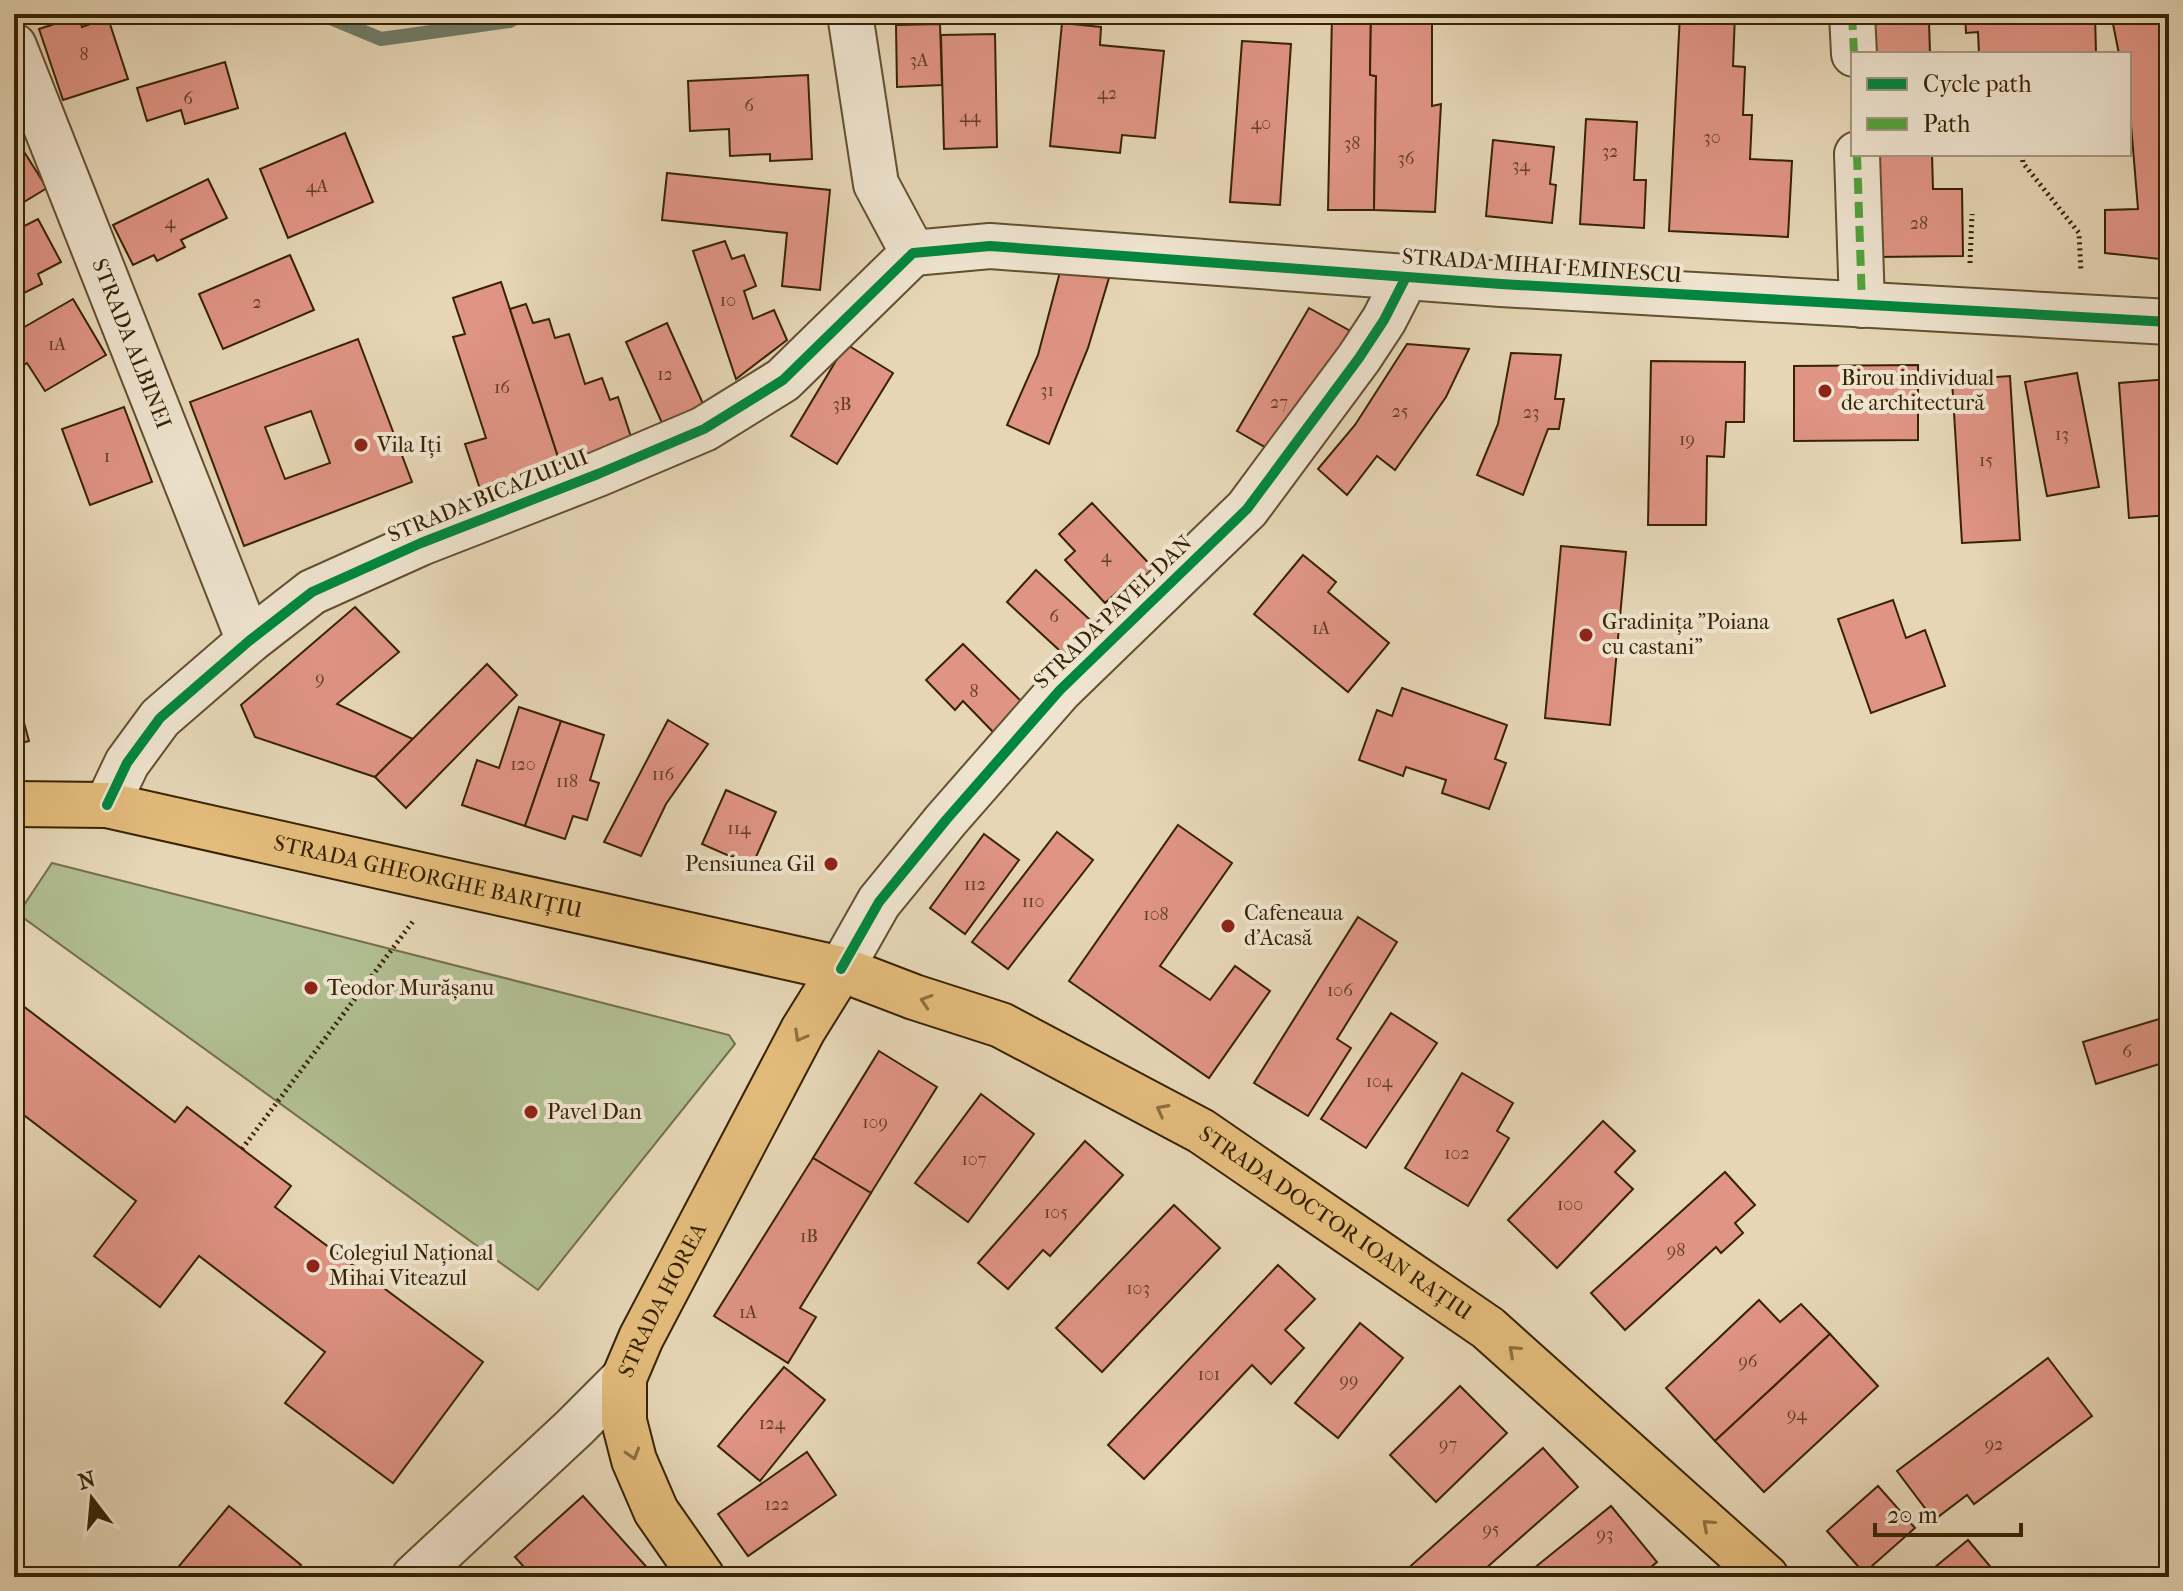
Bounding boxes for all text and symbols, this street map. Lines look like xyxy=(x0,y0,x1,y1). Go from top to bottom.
house number: 8 xyxy=(79,44,89,65)
house number: 3A xyxy=(909,50,929,71)
legend xyxy=(1851,52,2131,156)
text: Cycle path xyxy=(1923,70,2032,98)
house number: 42 xyxy=(1097,83,1117,104)
house number: 6 xyxy=(183,88,193,109)
house number: 6 xyxy=(744,95,754,116)
house number: 44 xyxy=(959,106,981,127)
text: Path xyxy=(1923,110,1971,138)
house number: 40 xyxy=(1251,113,1271,134)
house number: 30 xyxy=(1703,127,1721,148)
house number: 38 xyxy=(1344,133,1360,154)
house number: 32 xyxy=(1602,141,1618,162)
house number: 36 xyxy=(1397,148,1415,169)
house number: 34 xyxy=(1512,155,1530,176)
house number: 4A xyxy=(306,176,328,197)
house number: 4 xyxy=(165,212,176,233)
house number: 28 xyxy=(1910,213,1928,234)
street label: STRADA MIHAI EMINESCU xyxy=(1401,243,1683,289)
street label: STRADA ALBINEI xyxy=(86,255,177,433)
house number: 10 xyxy=(720,290,736,311)
house number: 2 xyxy=(252,292,262,313)
house number: 1A xyxy=(48,334,66,355)
house number: 12 xyxy=(657,364,673,385)
place label: Birou individual de architectură xyxy=(1841,365,1994,416)
house number: 16 xyxy=(494,377,510,398)
house number: 31 xyxy=(1040,380,1054,401)
marker: Birou individual de architectură xyxy=(1816,382,1834,400)
house number: 27 xyxy=(1270,392,1288,413)
house number: 3B xyxy=(832,394,852,415)
house number: 25 xyxy=(1391,401,1409,422)
house number: 23 xyxy=(1523,402,1539,423)
house number: 13 xyxy=(2055,424,2069,445)
house number: 19 xyxy=(1679,429,1695,450)
place label: Vila Iți xyxy=(376,432,442,458)
marker: Vila Iți xyxy=(352,436,370,454)
street label: STRADA BICAZULUI xyxy=(384,444,592,548)
house number: 1 xyxy=(104,446,110,467)
house number: 15 xyxy=(1979,450,1993,471)
street label: STRADA PAVEL DAN xyxy=(1028,530,1198,694)
house number: 4 xyxy=(1101,546,1112,567)
house number: 6 xyxy=(1049,606,1059,627)
place label: Gradinița "Poiana cu castani" xyxy=(1602,609,1770,660)
house number: 1A xyxy=(1312,618,1330,639)
marker: Gradinița "Poiana cu castani" xyxy=(1577,626,1595,644)
house number: 9 xyxy=(315,668,325,689)
house number: 8 xyxy=(969,681,979,702)
house number: 120 xyxy=(510,754,536,775)
house number: 116 xyxy=(652,764,675,785)
house number: 118 xyxy=(556,771,578,792)
house number: 114 xyxy=(727,818,751,839)
street label: STRADA GHEORGHE BARIȚIU xyxy=(271,830,585,924)
place label: Pensiunea Gil xyxy=(685,851,815,877)
marker: Pensiunea Gil xyxy=(822,855,840,873)
house number: 112 xyxy=(964,874,986,895)
house number: 110 xyxy=(1022,891,1044,912)
place label: Cafeneaua d'Acasă xyxy=(1244,900,1344,951)
house number: 108 xyxy=(1143,904,1169,925)
marker: Cafeneaua d'Acasă xyxy=(1219,917,1237,935)
place label: Teodor Murășanu xyxy=(327,975,495,1001)
marker: Teodor Murășanu xyxy=(302,979,320,997)
house number: 106 xyxy=(1327,980,1353,1001)
one-way arrow xyxy=(920,995,934,1011)
one-way arrow xyxy=(795,1028,810,1042)
house number: 6 xyxy=(2122,1041,2132,1062)
house number: 104 xyxy=(1366,1071,1393,1092)
place label: Pavel Dan xyxy=(547,1099,642,1125)
marker: Pavel Dan xyxy=(522,1103,540,1121)
one-way arrow xyxy=(1155,1104,1170,1119)
house number: 109 xyxy=(862,1112,888,1133)
street label: STRADA DOCTOR IOAN RAȚIU xyxy=(1194,1120,1477,1326)
house number: 102 xyxy=(1444,1143,1470,1164)
house number: 107 xyxy=(962,1149,987,1170)
house number: 100 xyxy=(1557,1194,1583,1215)
house number: 105 xyxy=(1044,1202,1068,1223)
street label: STRADA HOREA xyxy=(613,1218,712,1381)
house number: 1B xyxy=(800,1226,818,1247)
place label: Colegiul Național Mihai Viteazul xyxy=(329,1240,494,1291)
house number: 98 xyxy=(1667,1240,1685,1261)
marker: Colegiul Național Mihai Viteazul xyxy=(304,1257,322,1275)
house number: 103 xyxy=(1126,1278,1150,1299)
house number: 1A xyxy=(739,1302,757,1323)
one-way arrow xyxy=(1509,1346,1524,1361)
house number: 96 xyxy=(1738,1351,1758,1372)
house number: 101 xyxy=(1198,1364,1220,1385)
house number: 99 xyxy=(1340,1370,1358,1391)
house number: 94 xyxy=(1787,1404,1807,1425)
house number: 124 xyxy=(759,1413,786,1434)
house number: 97 xyxy=(1439,1434,1457,1455)
house number: 92 xyxy=(1985,1434,2003,1455)
one-way arrow xyxy=(624,1447,640,1461)
north arrow xyxy=(52,1459,132,1539)
text: N xyxy=(75,1466,99,1496)
scale bar xyxy=(1875,1487,2021,1537)
house number: 122 xyxy=(765,1494,789,1515)
text: 20 m xyxy=(1887,1501,1938,1529)
house number: 95 xyxy=(1482,1519,1500,1540)
one-way arrow xyxy=(1702,1520,1717,1535)
house number: 93 xyxy=(1597,1524,1613,1545)

